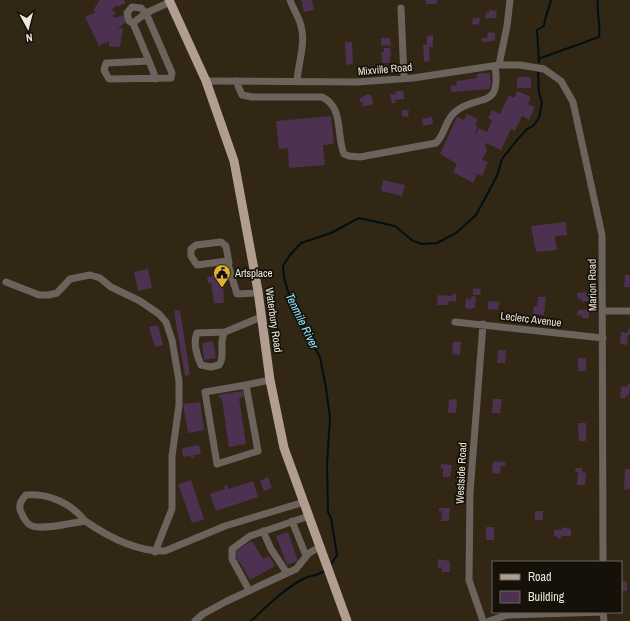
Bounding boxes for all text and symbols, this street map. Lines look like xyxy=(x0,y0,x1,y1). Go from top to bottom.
north arrow xyxy=(8,8,48,48)
text: N xyxy=(25,31,33,45)
street label: Mixville Road xyxy=(357,60,413,78)
street label: Marion Road xyxy=(585,259,599,311)
public building icon: Artsplace xyxy=(212,263,232,288)
place label: Artsplace xyxy=(234,266,273,280)
street label: Waterbury Road xyxy=(263,287,285,353)
water label: Tenmile River xyxy=(282,290,323,352)
street label: Leclerc Avenue xyxy=(500,308,562,330)
street label: Westside Road xyxy=(452,442,470,504)
legend xyxy=(492,561,622,613)
text: Road xyxy=(528,569,552,585)
text: Building xyxy=(528,589,565,605)

